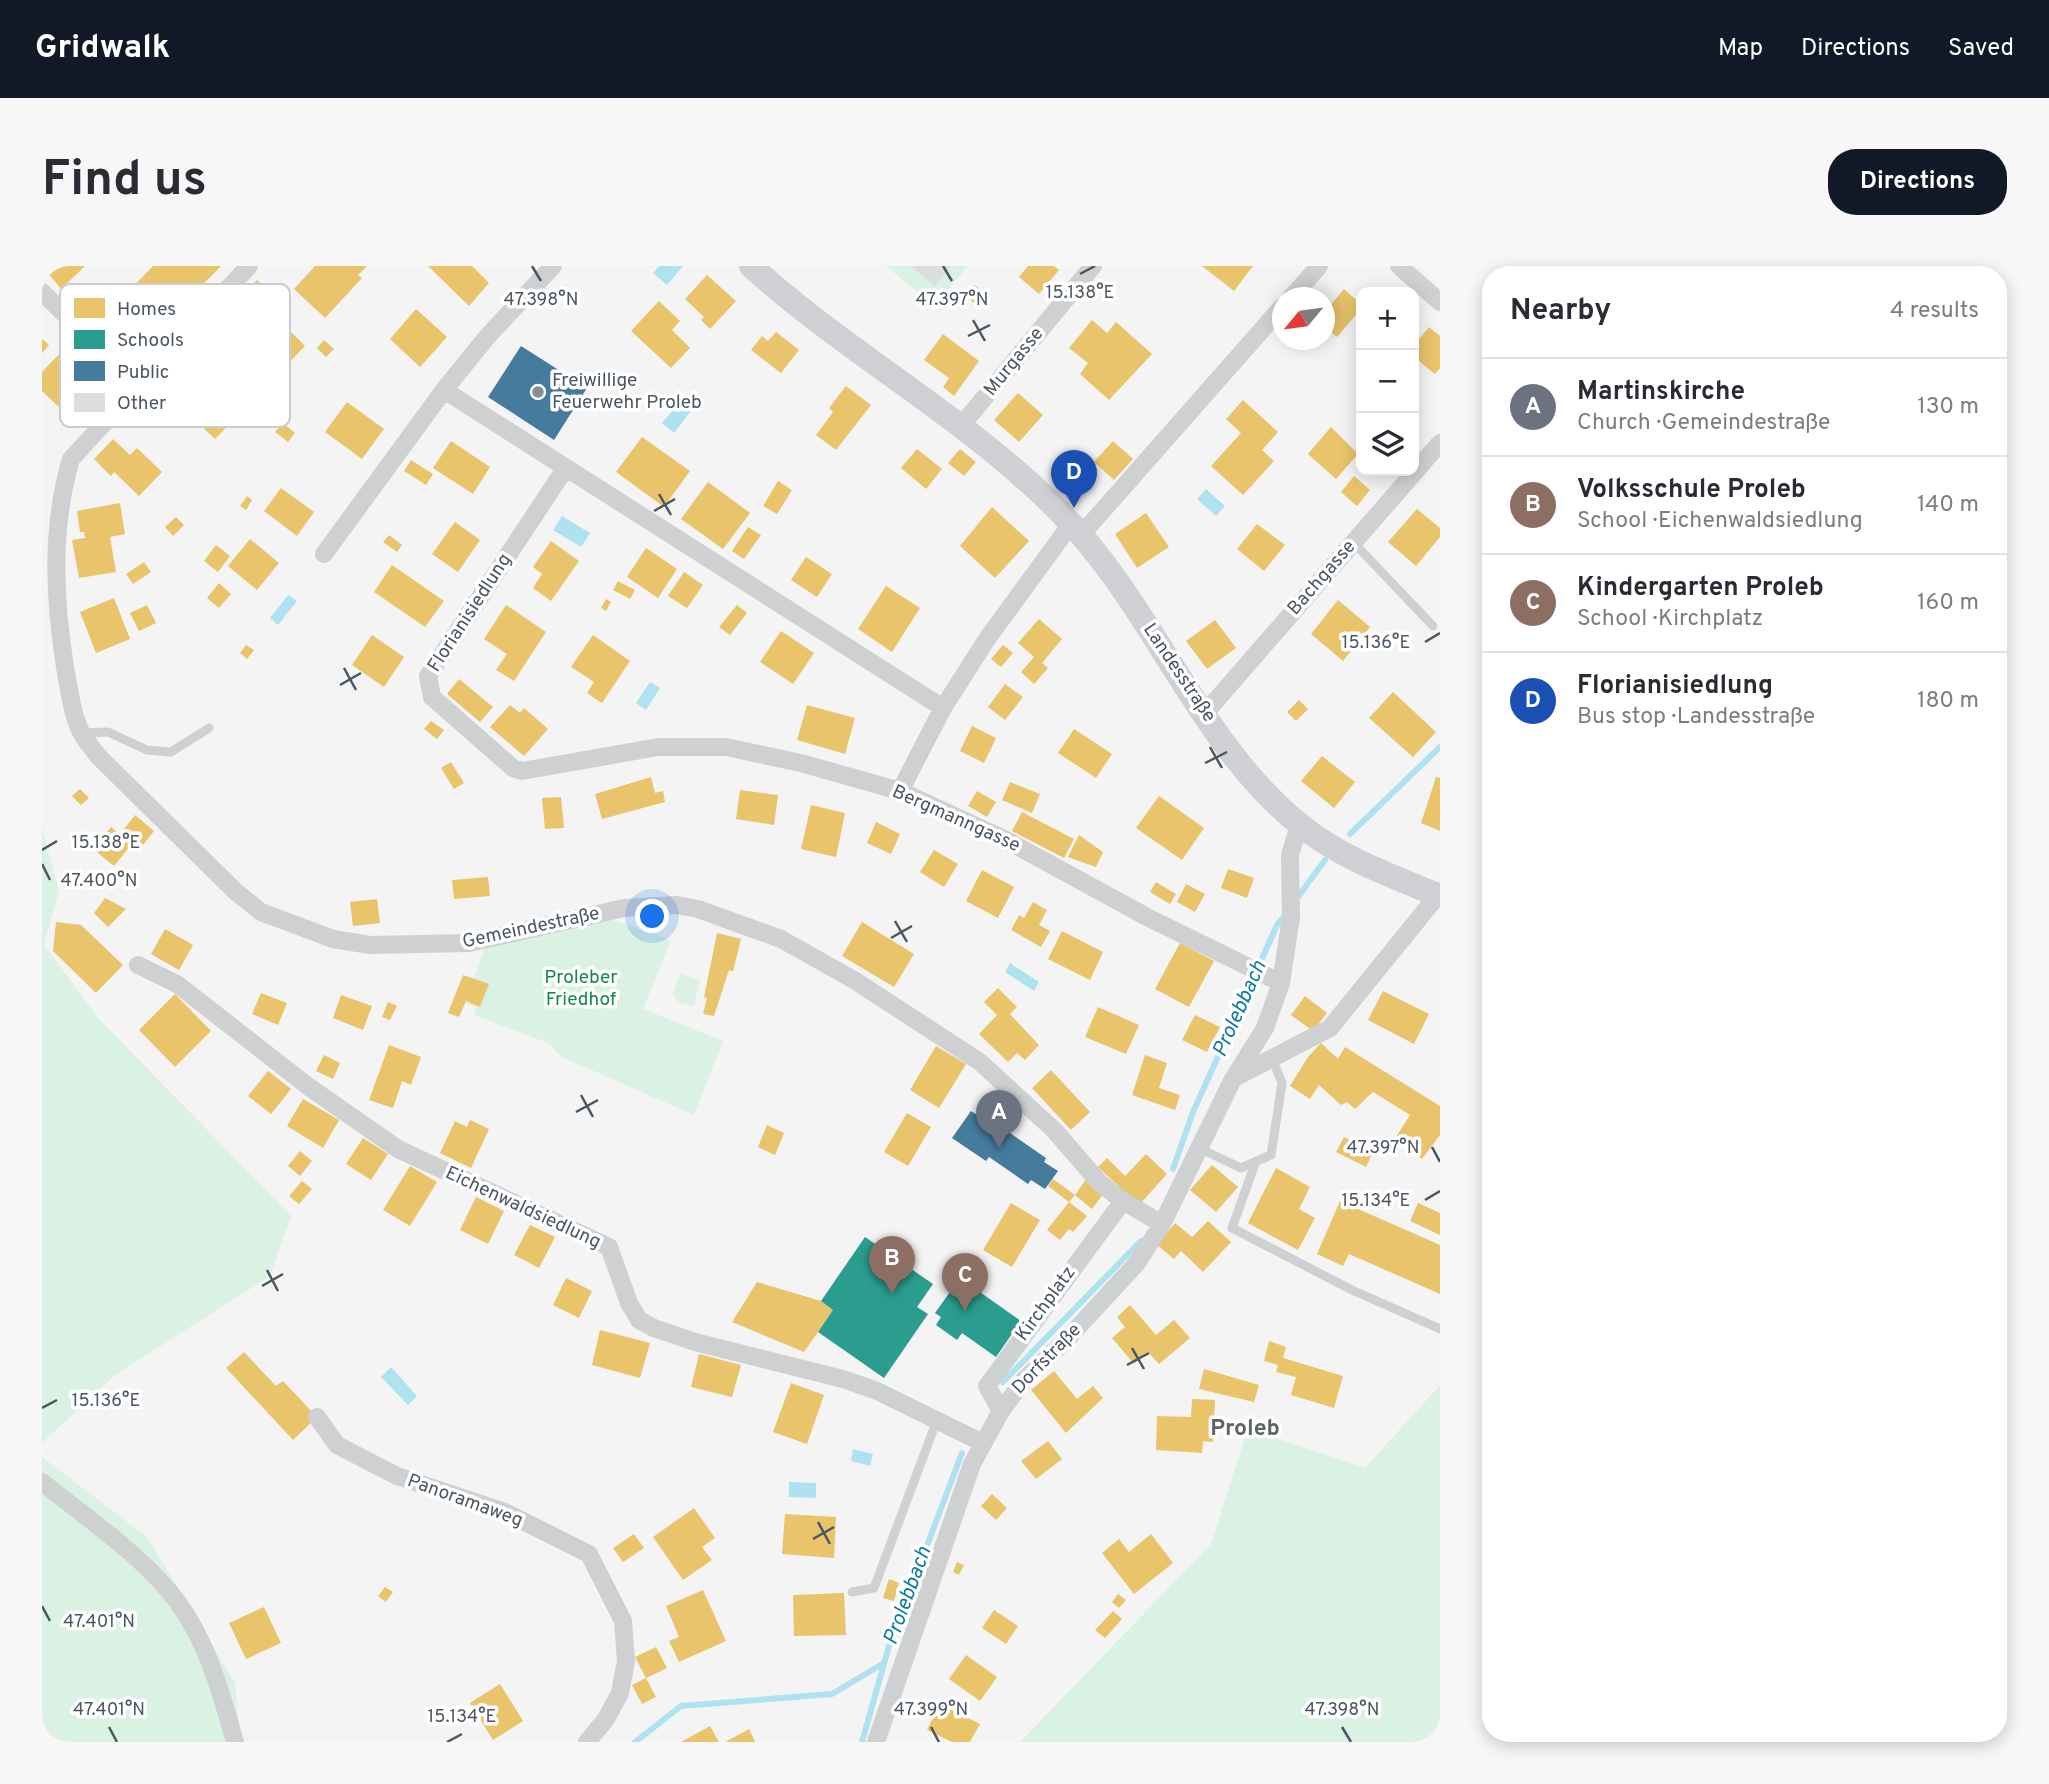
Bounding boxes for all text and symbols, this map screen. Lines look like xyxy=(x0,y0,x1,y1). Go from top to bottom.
text: Gridwalk xyxy=(35,28,170,70)
text: Map xyxy=(1718,34,1763,64)
text: Directions xyxy=(1801,34,1910,64)
text: Saved xyxy=(1948,34,2014,64)
button: Directions xyxy=(1828,149,2007,215)
text: Find us xyxy=(42,151,207,213)
text: 15.138°E xyxy=(1046,282,1114,305)
legend xyxy=(60,284,290,427)
north arrow xyxy=(1272,287,1335,350)
map controls xyxy=(1356,287,1419,476)
button: + xyxy=(1356,287,1419,350)
text: 47.398°N xyxy=(504,289,578,312)
text: 47.397°N xyxy=(916,289,988,312)
text: Nearby xyxy=(1510,293,1611,330)
text: 4 results xyxy=(1890,297,1979,326)
text: Homes xyxy=(117,298,176,322)
street label: Murgasse xyxy=(979,323,1049,401)
text: Schools xyxy=(117,329,184,353)
button: − xyxy=(1356,350,1419,413)
text: Public xyxy=(117,361,169,385)
place label: Freiwillige Feuerwehr Proleb xyxy=(552,369,702,415)
text: Martinskirche xyxy=(1577,376,1745,409)
marker: Freiwillige Feuerwehr Proleb xyxy=(530,384,546,400)
text: Other xyxy=(117,392,167,416)
text: A xyxy=(1525,393,1541,422)
text: 130 m xyxy=(1917,393,1979,422)
text: Church · Gemeindestraße xyxy=(1577,409,1830,438)
button: layers xyxy=(1356,413,1419,476)
pin: D xyxy=(1051,450,1097,508)
text: Volksschule Proleb xyxy=(1577,474,1806,507)
text: B xyxy=(1525,491,1541,520)
text: 140 m xyxy=(1917,491,1979,520)
text: School · Eichenwaldsiedlung xyxy=(1577,507,1863,536)
street label: Bachgasse xyxy=(1283,535,1361,621)
street label: Florianisiedlung xyxy=(423,549,517,677)
text: Kindergarten Proleb xyxy=(1577,572,1824,605)
text: C xyxy=(1526,589,1540,618)
text: 160 m xyxy=(1917,589,1979,618)
text: School · Kirchplatz xyxy=(1577,605,1763,634)
street label: Landesstraße xyxy=(1137,619,1221,727)
text: 15.136°E xyxy=(1342,632,1410,655)
text: Florianisiedlung xyxy=(1577,670,1773,703)
text: D xyxy=(1525,687,1541,716)
text: 180 m xyxy=(1917,687,1979,716)
text: Bus stop · Landesstraße xyxy=(1577,703,1815,732)
street label: Bergmanngasse xyxy=(888,780,1024,858)
text: 15.138°E xyxy=(72,832,140,855)
text: 47.400°N xyxy=(61,870,137,893)
your location xyxy=(635,899,669,933)
street label: Gemeindestraße xyxy=(460,902,602,954)
water label: Prolebbach xyxy=(1207,956,1273,1061)
park label: Proleber Friedhof xyxy=(544,966,618,1012)
pin: A xyxy=(976,1090,1022,1148)
text: 47.397°N xyxy=(1347,1137,1419,1160)
street label: Eichenwaldsiedlung xyxy=(441,1161,605,1255)
text: 15.134°E xyxy=(1342,1190,1410,1213)
pin: B xyxy=(869,1236,915,1294)
pin: C xyxy=(942,1253,988,1311)
street label: Kirchplatz xyxy=(1011,1262,1081,1346)
street label: Dorfstraße xyxy=(1007,1318,1087,1400)
text: 15.136°E xyxy=(72,1390,140,1413)
district label: Proleb xyxy=(1210,1415,1280,1444)
street label: Panoramaweg xyxy=(404,1469,526,1533)
water label: Prolebbach xyxy=(878,1543,938,1649)
text: 47.401°N xyxy=(63,1611,135,1634)
text: 47.401°N xyxy=(73,1699,145,1722)
text: 47.399°N xyxy=(894,1699,968,1722)
text: 47.398°N xyxy=(1305,1699,1379,1722)
text: 15.134°E xyxy=(428,1706,496,1729)

